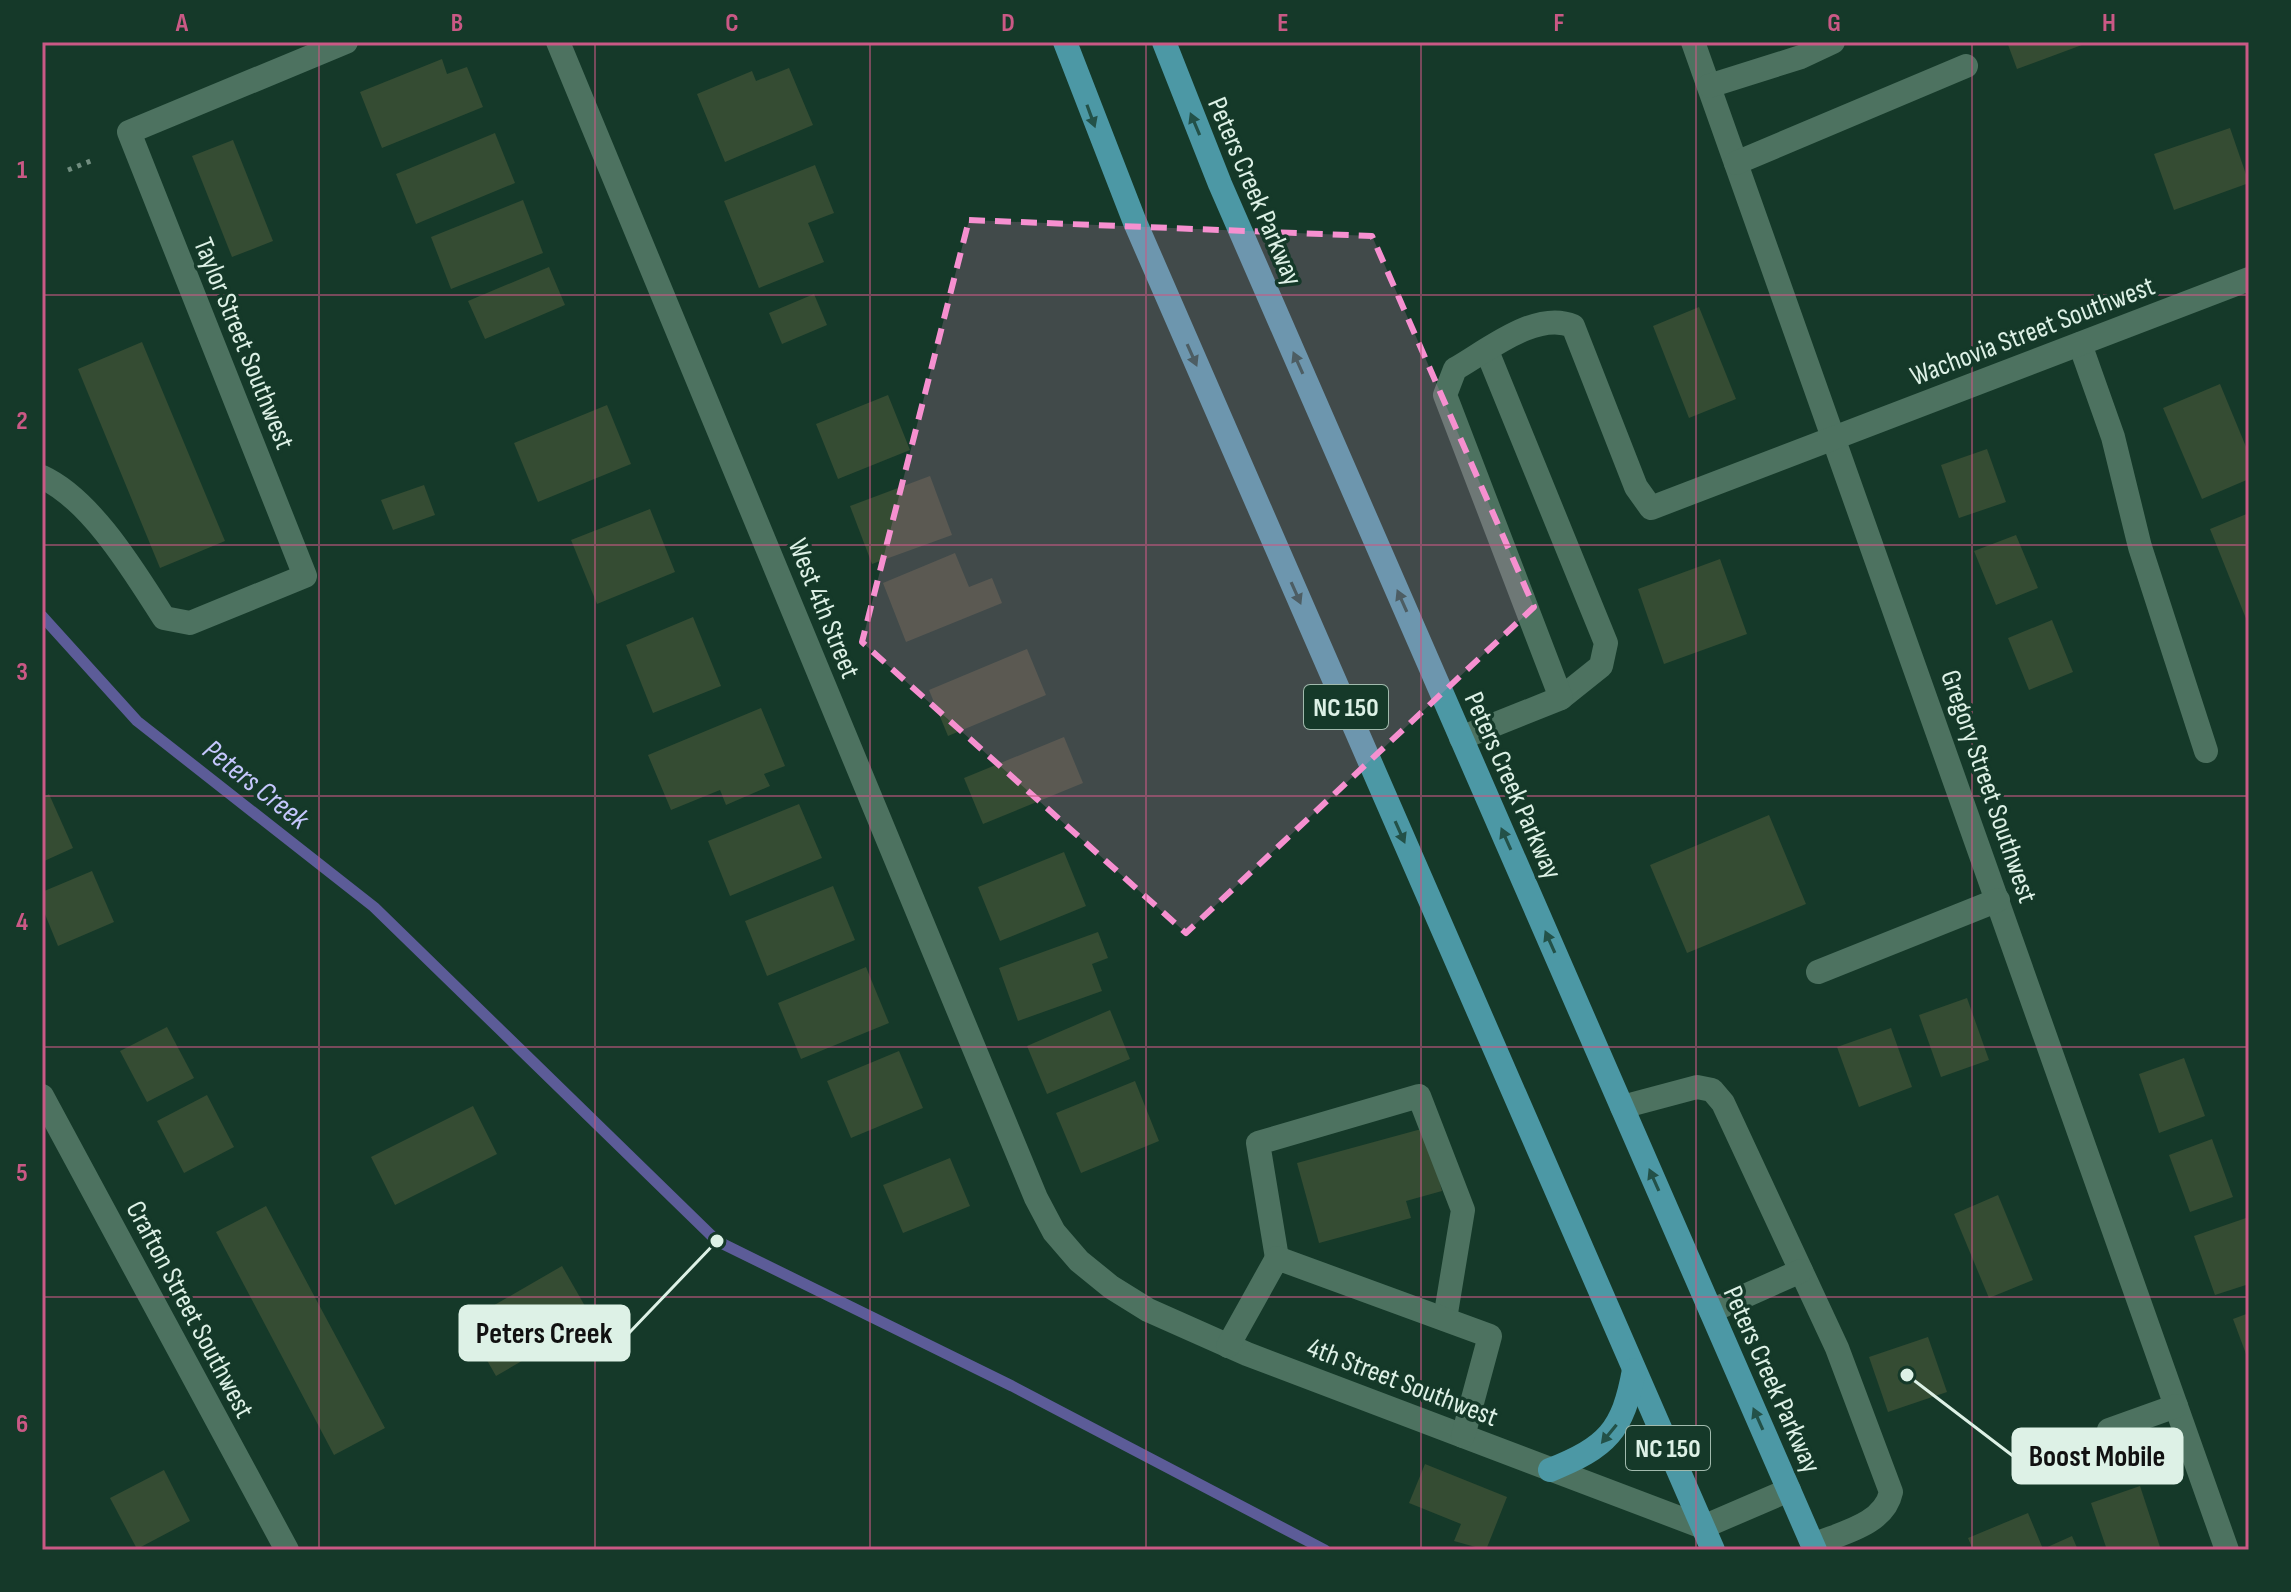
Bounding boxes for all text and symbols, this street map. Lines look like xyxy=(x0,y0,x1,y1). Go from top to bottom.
text: A xyxy=(175,8,189,39)
text: B xyxy=(451,8,463,39)
text: C xyxy=(725,8,739,39)
text: D xyxy=(1001,8,1015,39)
text: E xyxy=(1277,8,1289,39)
text: F xyxy=(1554,8,1565,39)
text: G xyxy=(1827,8,1841,39)
text: H xyxy=(2102,8,2116,39)
street label: Peters Creek Parkway xyxy=(1200,93,1309,291)
one-way arrow xyxy=(1085,104,1098,128)
one-way arrow xyxy=(1188,112,1201,136)
text: 1 xyxy=(17,155,27,186)
street label: Taylor Street Southwest xyxy=(186,233,301,454)
street label: Wachovia Street Southwest xyxy=(1906,270,2159,393)
one-way arrow xyxy=(1186,343,1199,367)
one-way arrow xyxy=(1291,351,1304,374)
text: 2 xyxy=(16,406,28,437)
street label: West 4th Street xyxy=(781,534,867,683)
one-way arrow xyxy=(1289,582,1303,605)
one-way arrow xyxy=(1395,589,1408,613)
text: 3 xyxy=(16,657,28,688)
street label: Gregory Street Southwest xyxy=(1933,666,2044,907)
road number: NC 150 xyxy=(1304,685,1388,729)
street label: Peters Creek Parkway xyxy=(1457,687,1569,884)
water label: Peters Creek xyxy=(195,732,316,838)
one-way arrow xyxy=(1393,820,1406,844)
one-way arrow xyxy=(1499,828,1512,851)
text: 4 xyxy=(16,907,28,938)
one-way arrow xyxy=(1543,930,1557,954)
text: 5 xyxy=(16,1158,28,1189)
one-way arrow xyxy=(1647,1168,1661,1192)
street label: Crafton Street Southwest xyxy=(119,1196,261,1424)
street label: Peters Creek Parkway xyxy=(1716,1281,1828,1478)
callout: Peters Creek xyxy=(460,1306,629,1360)
text: Peters Creek xyxy=(476,1316,613,1352)
street label: 4th Street Southwest xyxy=(1302,1331,1502,1434)
one-way arrow xyxy=(1751,1407,1764,1430)
text: 6 xyxy=(16,1409,28,1440)
one-way arrow xyxy=(1601,1424,1618,1445)
road number: NC 150 xyxy=(1626,1426,1710,1470)
callout: Boost Mobile xyxy=(2013,1429,2182,1483)
text: Boost Mobile xyxy=(2029,1439,2165,1475)

